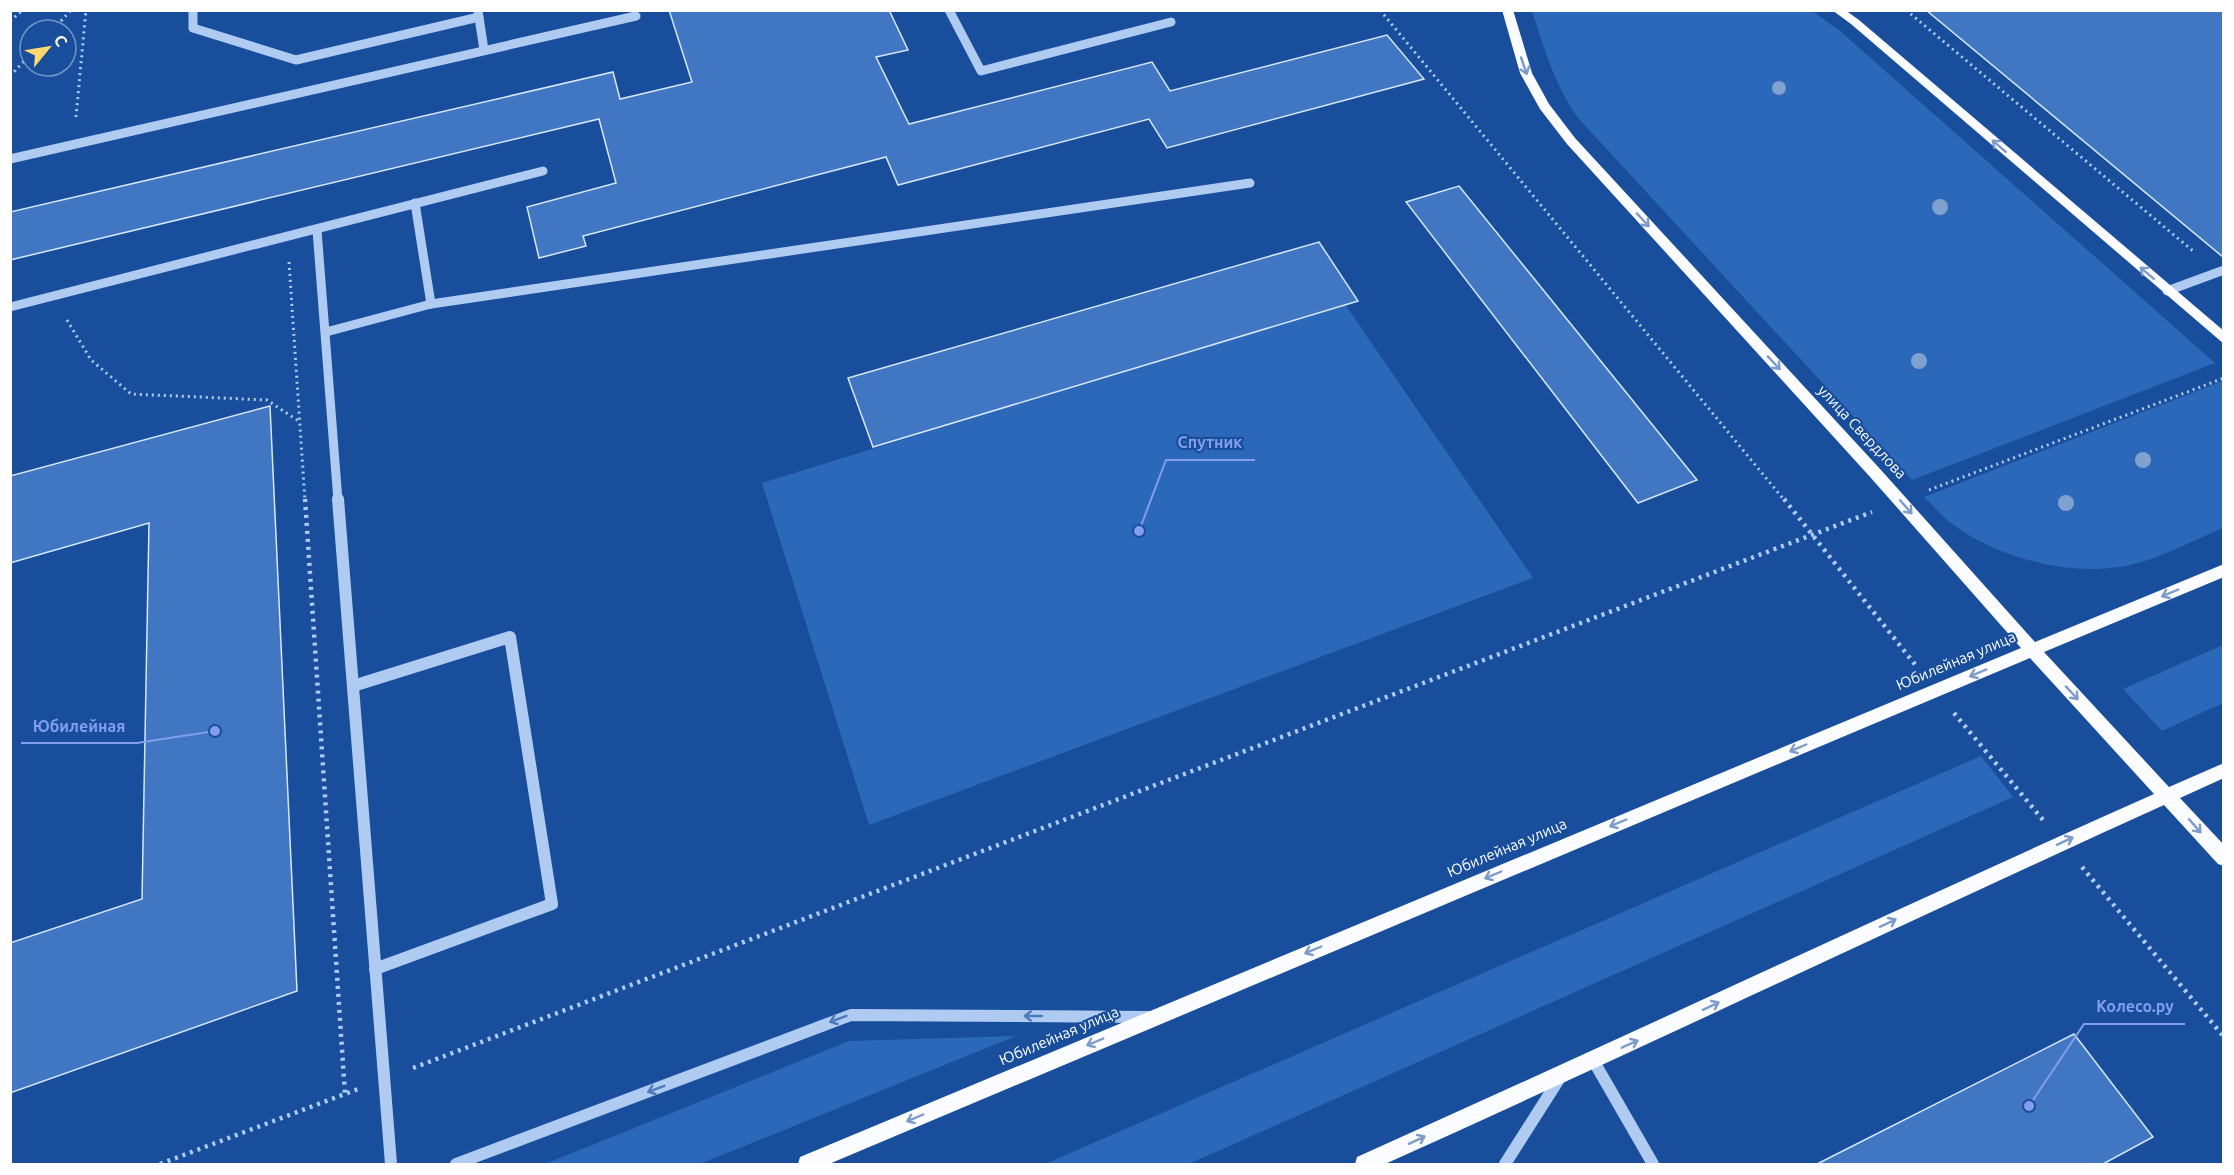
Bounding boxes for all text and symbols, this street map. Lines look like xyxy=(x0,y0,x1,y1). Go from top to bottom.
north arrow xyxy=(18,18,78,78)
text: С xyxy=(51,32,71,49)
one-way arrow xyxy=(1520,57,1531,75)
one-way arrow xyxy=(1992,139,2007,153)
one-way arrow xyxy=(1636,212,1650,227)
one-way arrow xyxy=(2140,266,2155,280)
one-way arrow xyxy=(1767,356,1782,371)
street label: улица Свердлова xyxy=(1815,381,1910,482)
callout: Спутник xyxy=(1166,426,1255,460)
text: Спутник xyxy=(1178,433,1242,451)
one-way arrow xyxy=(1899,499,1913,514)
one-way arrow xyxy=(2161,588,2179,599)
street label: Юбилейная улица xyxy=(1894,628,2018,693)
one-way arrow xyxy=(1970,668,1988,679)
one-way arrow xyxy=(2065,685,2079,700)
callout: Юбилейная xyxy=(21,709,137,743)
text: Юбилейная xyxy=(33,717,125,735)
one-way arrow xyxy=(1790,743,1808,754)
street label: Юбилейная улица xyxy=(1445,815,1569,880)
one-way arrow xyxy=(1610,818,1628,829)
one-way arrow xyxy=(2188,818,2202,833)
one-way arrow xyxy=(2055,834,2073,846)
one-way arrow xyxy=(1484,870,1503,881)
one-way arrow xyxy=(1878,917,1896,929)
one-way arrow xyxy=(1304,946,1322,957)
callout: Колесо.ру xyxy=(2084,990,2185,1024)
text: Колесо.ру xyxy=(2096,997,2174,1015)
one-way arrow xyxy=(1702,1000,1720,1012)
street label: Юбилейная улица xyxy=(997,1003,1121,1068)
one-way arrow xyxy=(1023,1010,1043,1022)
one-way arrow xyxy=(830,1015,848,1026)
one-way arrow xyxy=(1086,1037,1104,1048)
one-way arrow xyxy=(1620,1038,1639,1049)
one-way arrow xyxy=(647,1084,666,1095)
one-way arrow xyxy=(906,1114,924,1125)
one-way arrow xyxy=(1407,1134,1425,1146)

